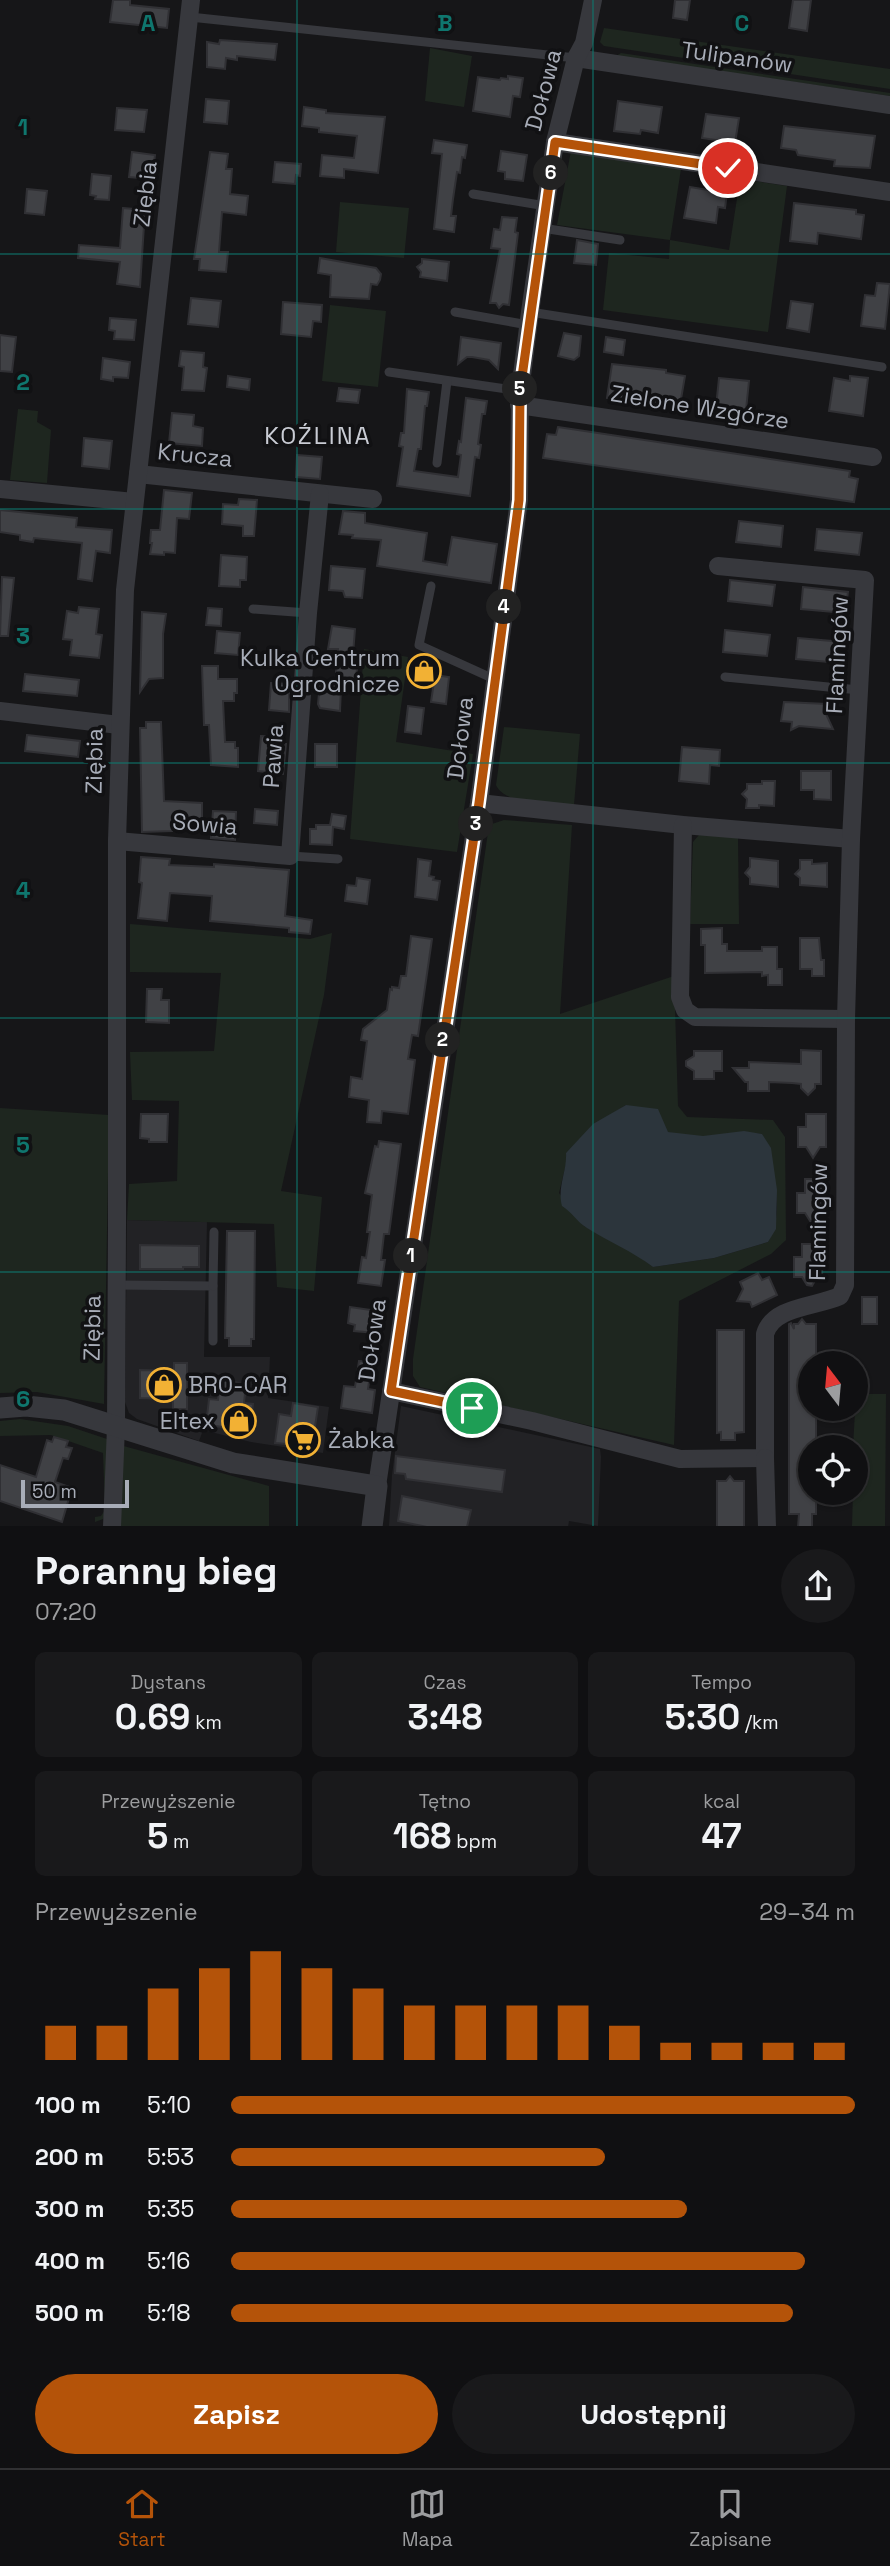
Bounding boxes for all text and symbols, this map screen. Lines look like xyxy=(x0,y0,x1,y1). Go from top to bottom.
text: A xyxy=(141,8,156,38)
text: B xyxy=(437,8,453,38)
text: C xyxy=(735,8,749,38)
street label: Tulipanów xyxy=(680,34,794,80)
street label: Dołowa xyxy=(518,46,568,134)
text: 1 xyxy=(18,112,28,142)
pin xyxy=(698,138,758,198)
icon: check xyxy=(709,149,747,187)
pin: 6 xyxy=(534,156,568,190)
street label: Ziębia xyxy=(126,159,164,229)
text: 6 xyxy=(545,160,556,185)
text: 2 xyxy=(16,367,30,397)
pin: 5 xyxy=(503,372,538,406)
text: 5 xyxy=(514,376,525,401)
street label: Zielone Wzgórze xyxy=(609,378,791,436)
district label: KOŹLINA xyxy=(264,420,372,451)
street label: Krucza xyxy=(156,436,234,474)
pin: 4 xyxy=(486,590,522,624)
text: 4 xyxy=(497,594,510,619)
street label: Flamingów xyxy=(819,595,855,715)
text: 3 xyxy=(16,621,30,651)
place label: Kulka Centrum Ogrodnicze xyxy=(240,643,400,699)
shop icon: Kulka Centrum Ogrodnicze xyxy=(405,652,443,690)
street label: Dołowa xyxy=(440,695,480,781)
street label: Pawia xyxy=(256,723,290,789)
street label: Ziębia xyxy=(78,728,110,794)
street label: Sowia xyxy=(171,806,239,842)
pin: 3 xyxy=(458,806,494,842)
text: 3 xyxy=(470,811,481,836)
text: 4 xyxy=(16,875,31,905)
pin: 2 xyxy=(426,1023,460,1058)
text: 2 xyxy=(437,1027,448,1052)
text: 5 xyxy=(16,1130,30,1160)
street label: Flamingów xyxy=(802,1163,834,1281)
pin: 1 xyxy=(394,1238,428,1274)
text: 1 xyxy=(406,1243,415,1268)
street label: Ziębia xyxy=(76,1295,108,1361)
street label: Dołowa xyxy=(351,1297,393,1383)
north arrow xyxy=(798,1351,868,1421)
map controls xyxy=(798,1351,868,1505)
shop icon: BRO-CAR xyxy=(145,1366,183,1404)
place label: BRO-CAR xyxy=(188,1370,287,1400)
pin xyxy=(442,1378,502,1438)
text: 6 xyxy=(16,1384,30,1414)
icon: arrive xyxy=(453,1389,491,1427)
shop icon: Eltex xyxy=(220,1402,258,1440)
place label: Eltex xyxy=(160,1406,215,1436)
supermarket icon: Żabka xyxy=(284,1421,322,1459)
place label: Żabka xyxy=(328,1425,395,1455)
button: locate xyxy=(798,1435,868,1505)
scale bar xyxy=(21,1478,130,1509)
text: 50 m xyxy=(32,1479,77,1504)
text: Poranny bieg xyxy=(35,1547,277,1595)
button: share xyxy=(781,1549,855,1623)
text: 07:20 xyxy=(35,1597,97,1627)
text: Dystans xyxy=(131,1670,206,1695)
text: Czas xyxy=(424,1670,466,1695)
text: Tempo xyxy=(691,1670,752,1695)
text: 0.69 xyxy=(115,1695,190,1739)
text: 3:48 xyxy=(408,1695,482,1739)
text: 5:30 xyxy=(665,1695,740,1739)
text: km xyxy=(190,1710,222,1735)
text: /km xyxy=(740,1710,779,1735)
text: Przewyższenie xyxy=(101,1789,235,1814)
text: Tętno xyxy=(419,1789,471,1814)
text: kcal xyxy=(703,1789,740,1814)
text: 5 xyxy=(147,1814,168,1858)
text: 168 xyxy=(393,1814,451,1858)
text: 47 xyxy=(702,1814,742,1858)
text: m xyxy=(168,1829,189,1854)
text: bpm xyxy=(451,1829,497,1854)
text: Przewyższenie xyxy=(35,1897,198,1927)
text: 29–34 m xyxy=(759,1897,855,1927)
text: 100 m xyxy=(35,2090,101,2120)
text: 5:10 xyxy=(147,2090,191,2120)
text: 200 m xyxy=(35,2142,104,2172)
text: 5:53 xyxy=(147,2142,194,2172)
text: 300 m xyxy=(35,2194,104,2224)
text: 5:35 xyxy=(147,2194,194,2224)
text: 400 m xyxy=(35,2246,105,2276)
text: 5:16 xyxy=(147,2246,190,2276)
text: 500 m xyxy=(35,2298,104,2328)
text: 5:18 xyxy=(147,2298,191,2328)
button: Zapisz xyxy=(35,2374,438,2454)
button: Udostępnij xyxy=(452,2374,855,2454)
tab: Start xyxy=(118,2485,165,2552)
tab: Mapa xyxy=(402,2485,453,2552)
tab: Zapisane xyxy=(689,2485,772,2552)

